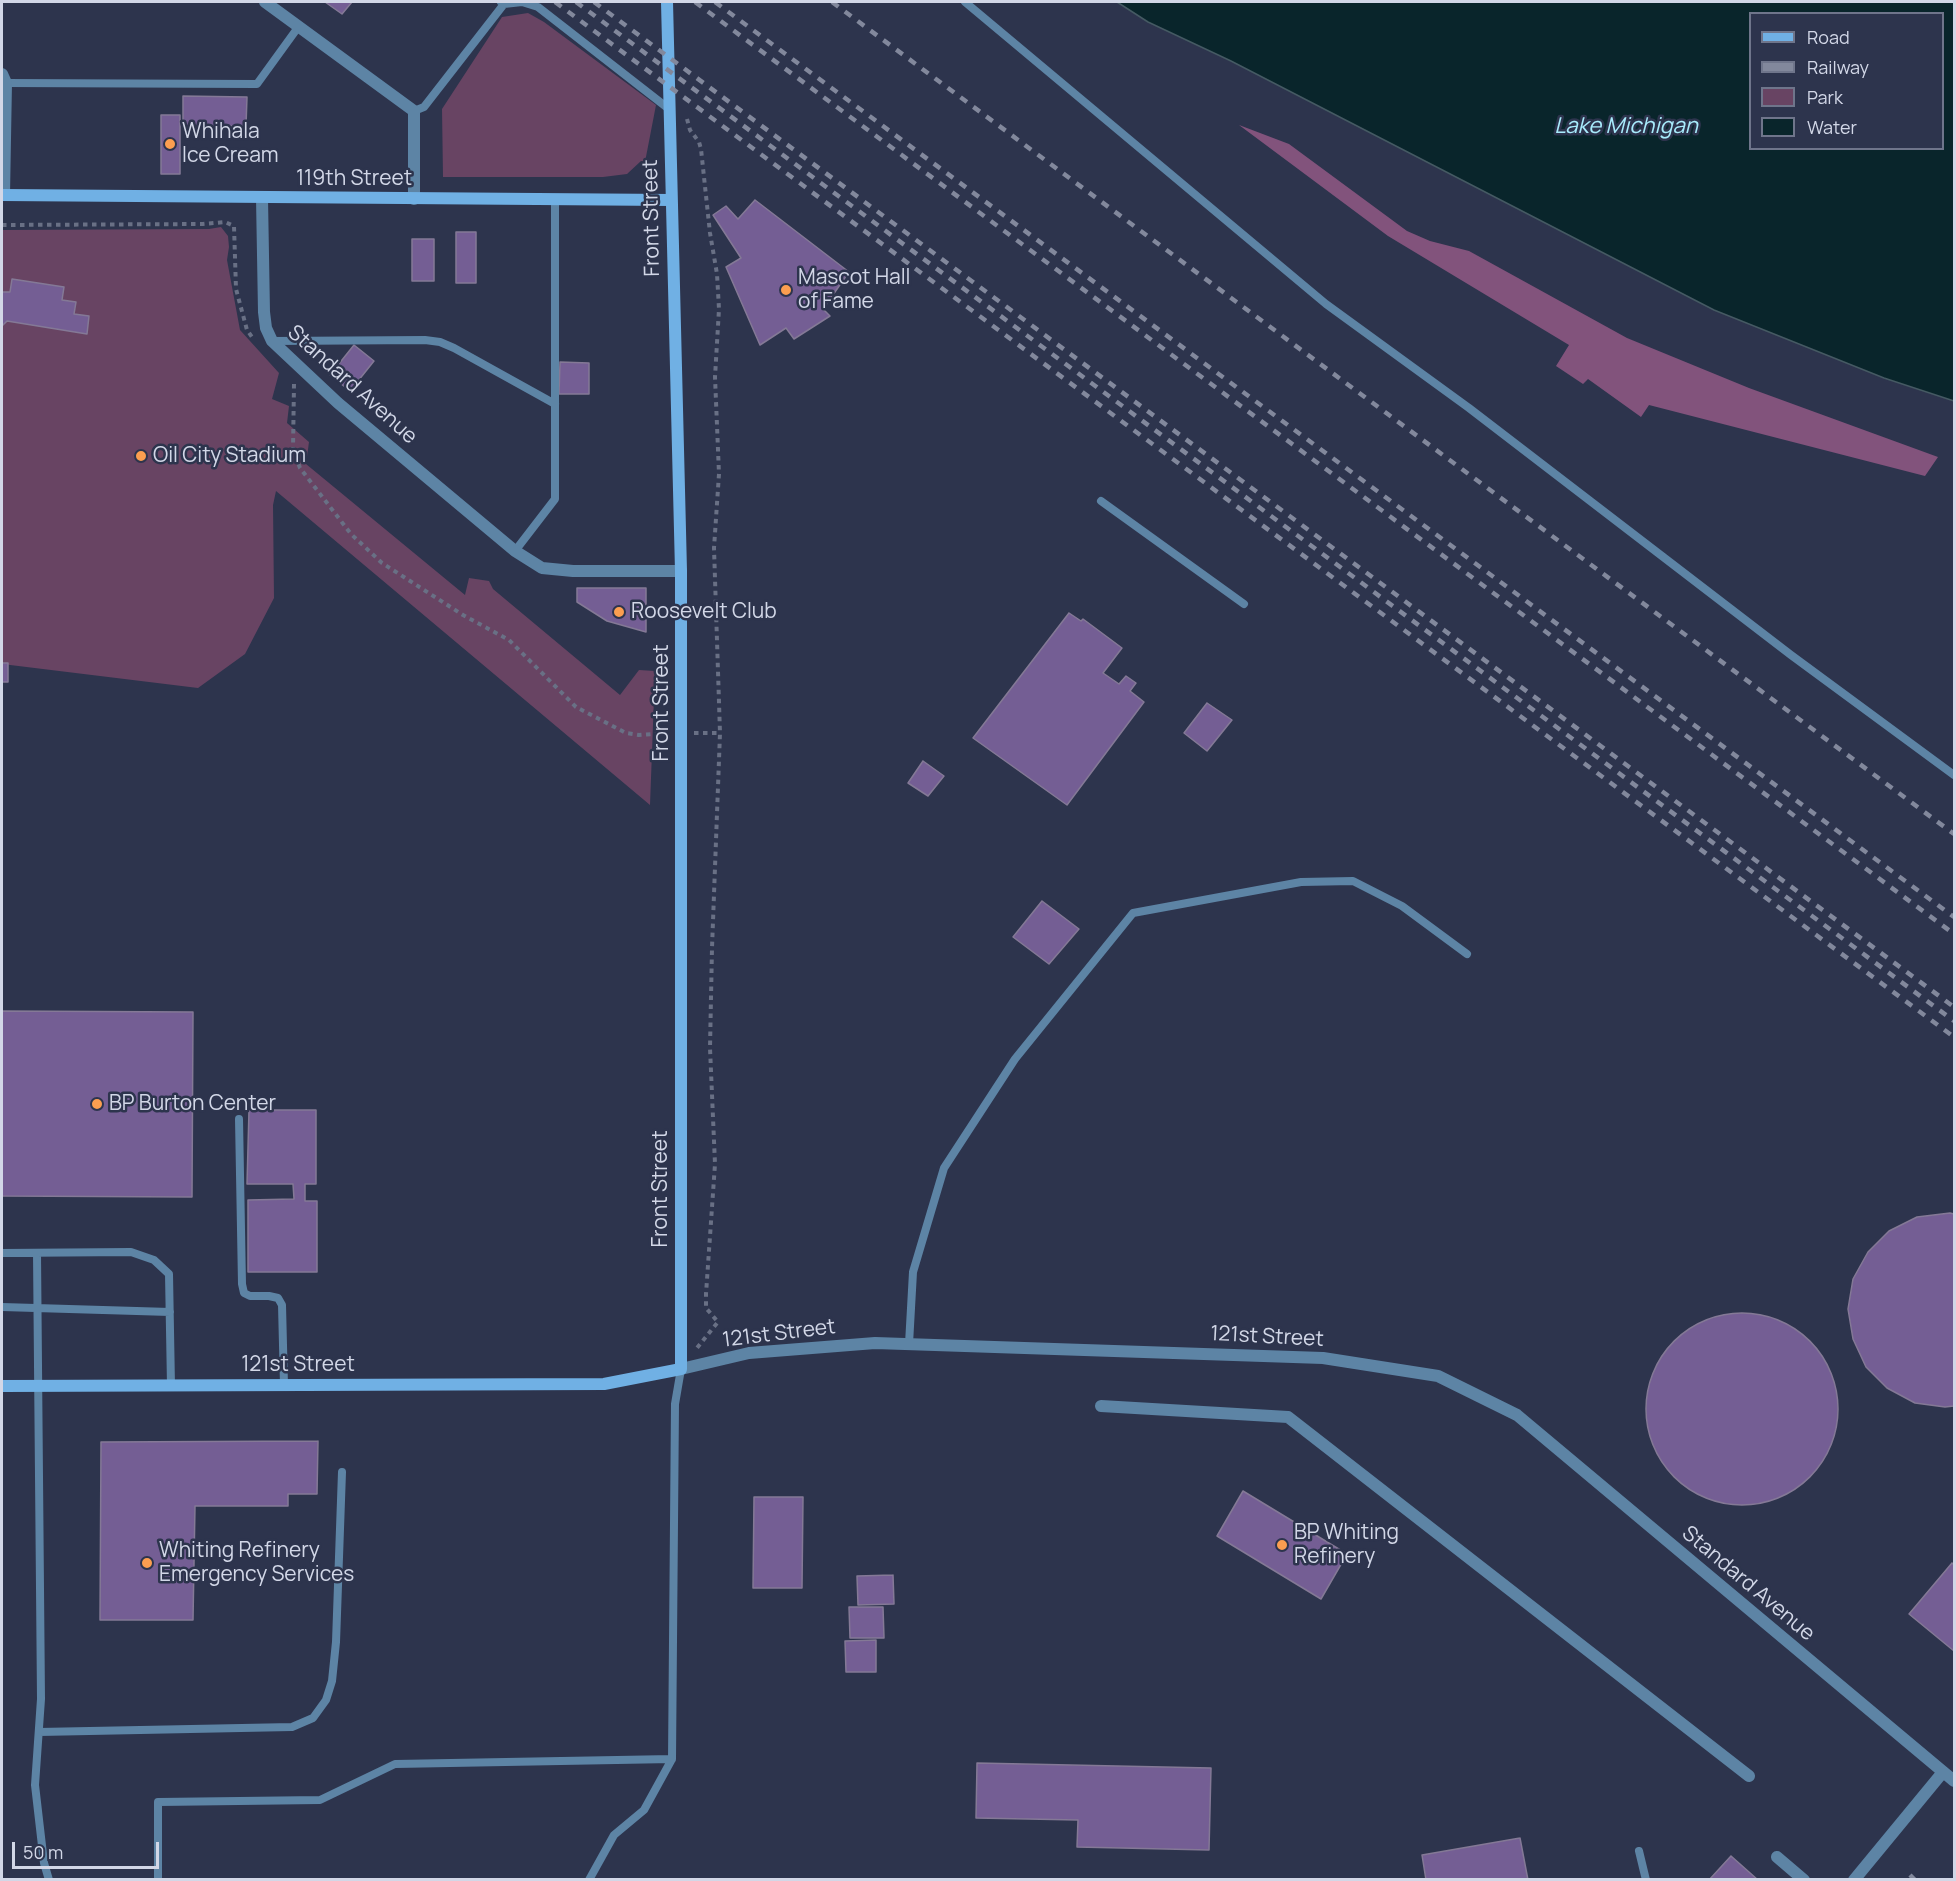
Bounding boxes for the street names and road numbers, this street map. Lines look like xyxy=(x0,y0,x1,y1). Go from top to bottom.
street label: Front Street xyxy=(638,159,666,277)
street label: 119th Street xyxy=(296,166,412,192)
street label: Standard Avenue xyxy=(282,320,422,450)
street label: Front Street xyxy=(649,644,675,762)
street label: Front Street xyxy=(648,1130,674,1248)
street label: 121st Street xyxy=(721,1315,837,1353)
street label: 121st Street xyxy=(1210,1321,1324,1353)
street label: 121st Street xyxy=(241,1352,355,1378)
street label: Standard Avenue xyxy=(1677,1521,1819,1647)

